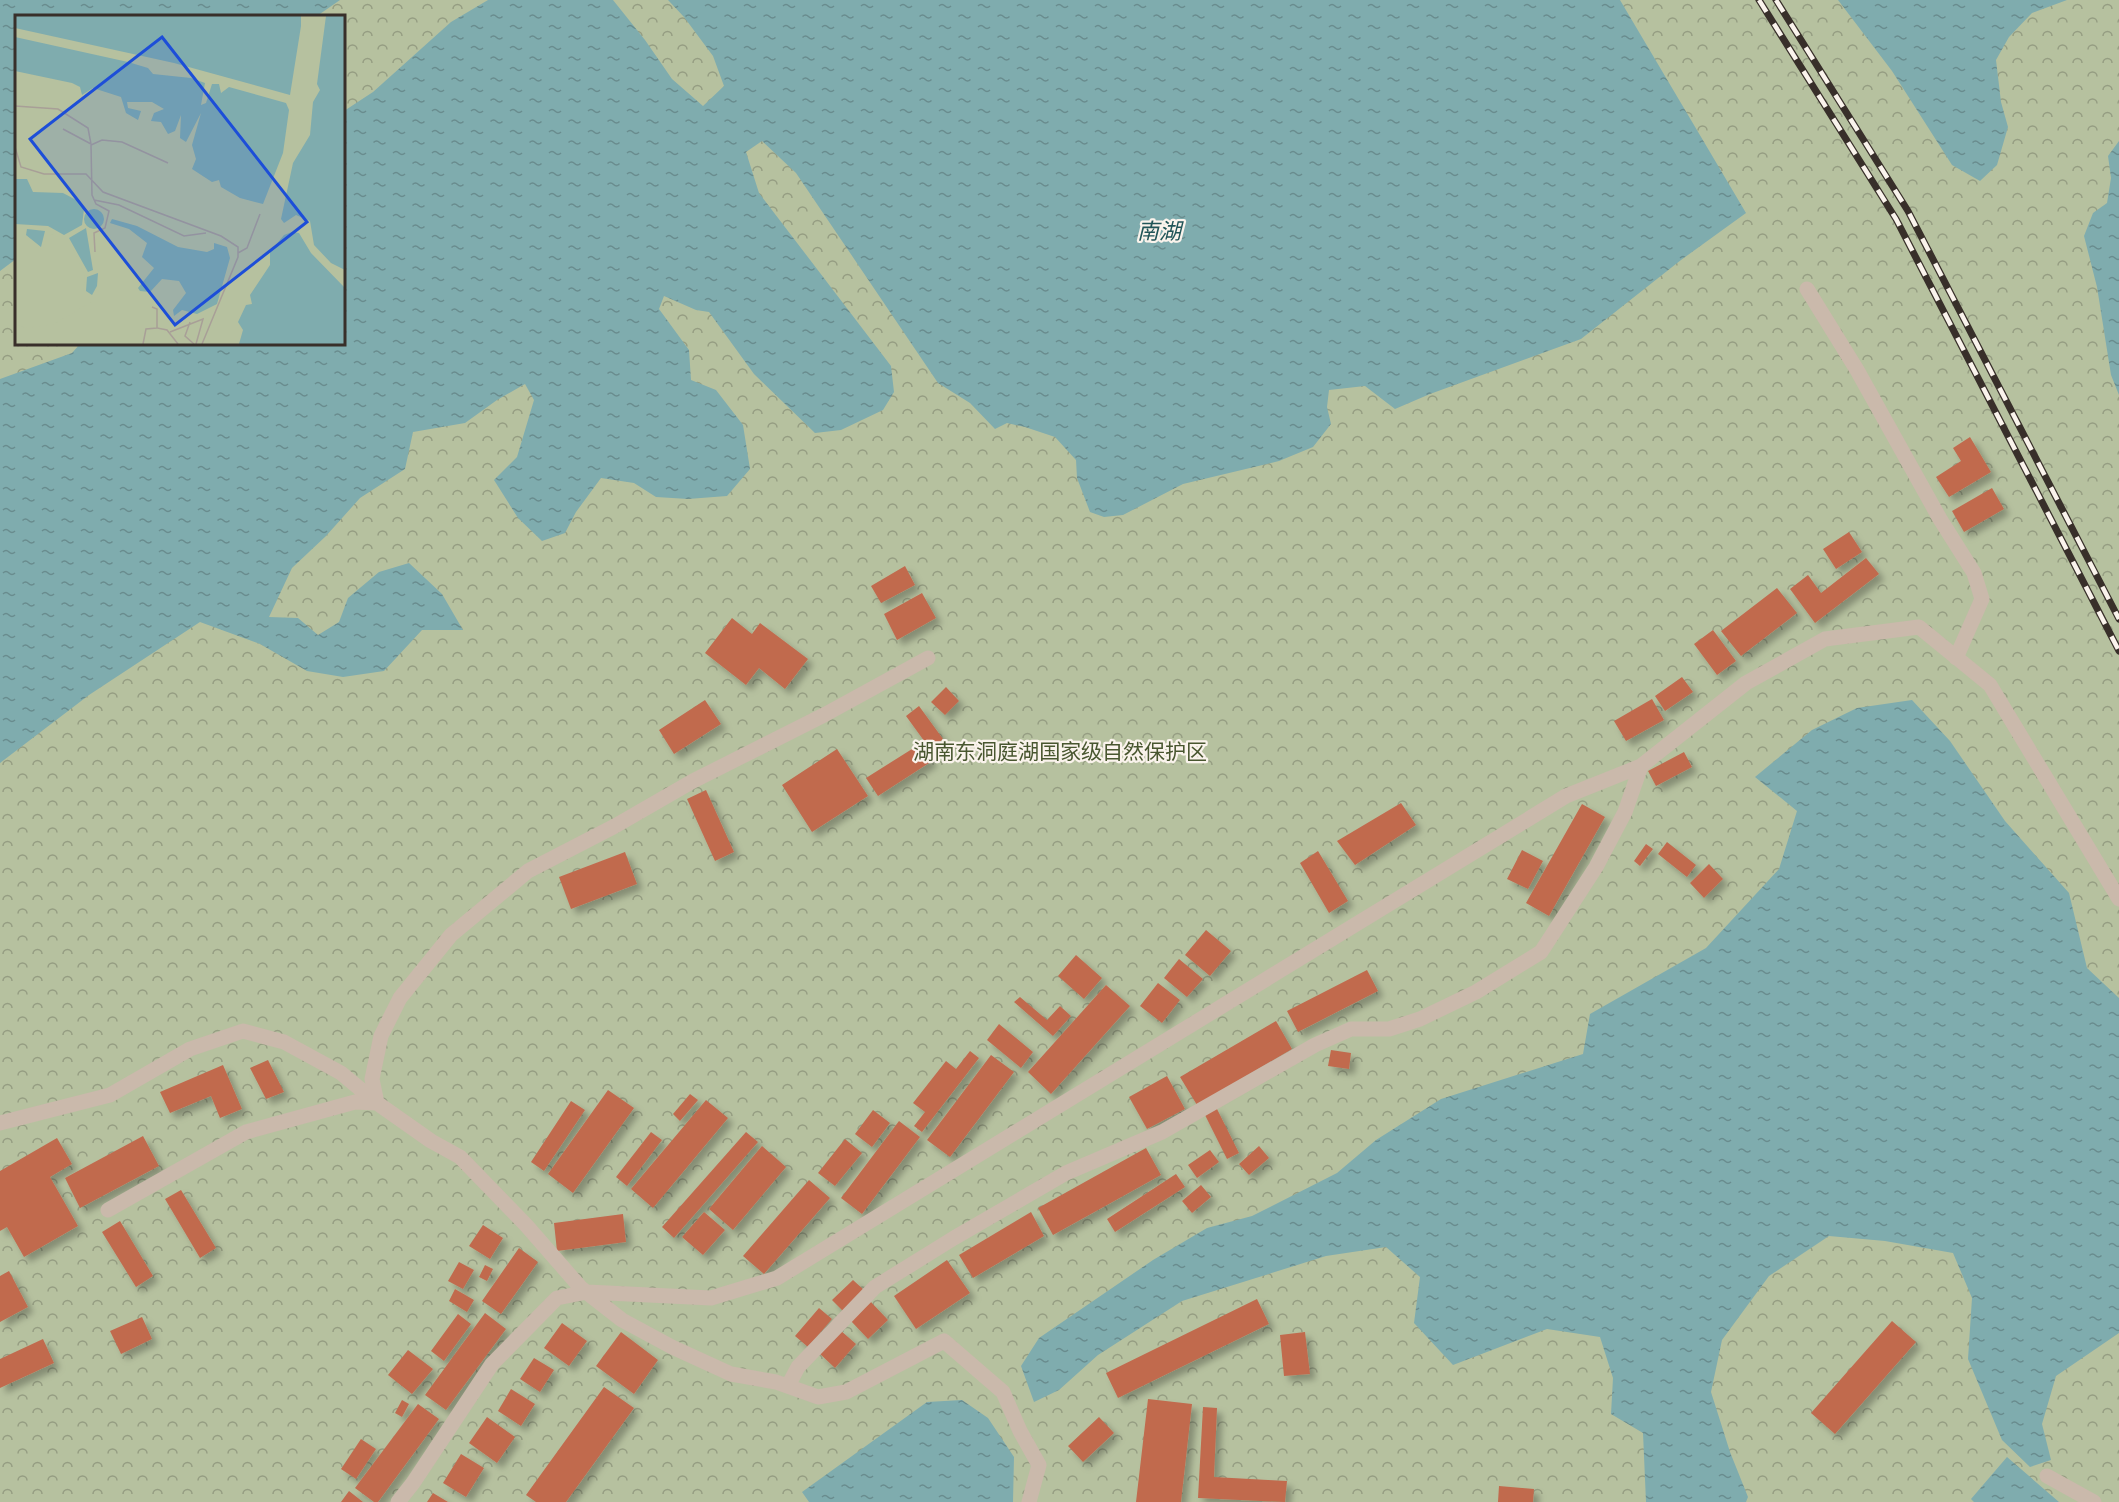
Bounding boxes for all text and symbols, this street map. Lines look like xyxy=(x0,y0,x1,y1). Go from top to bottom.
inset map xyxy=(15,15,345,345)
water label: 南湖 xyxy=(1137,217,1184,245)
park label: 湖南东洞庭湖国家级自然保护区 xyxy=(913,738,1207,765)

